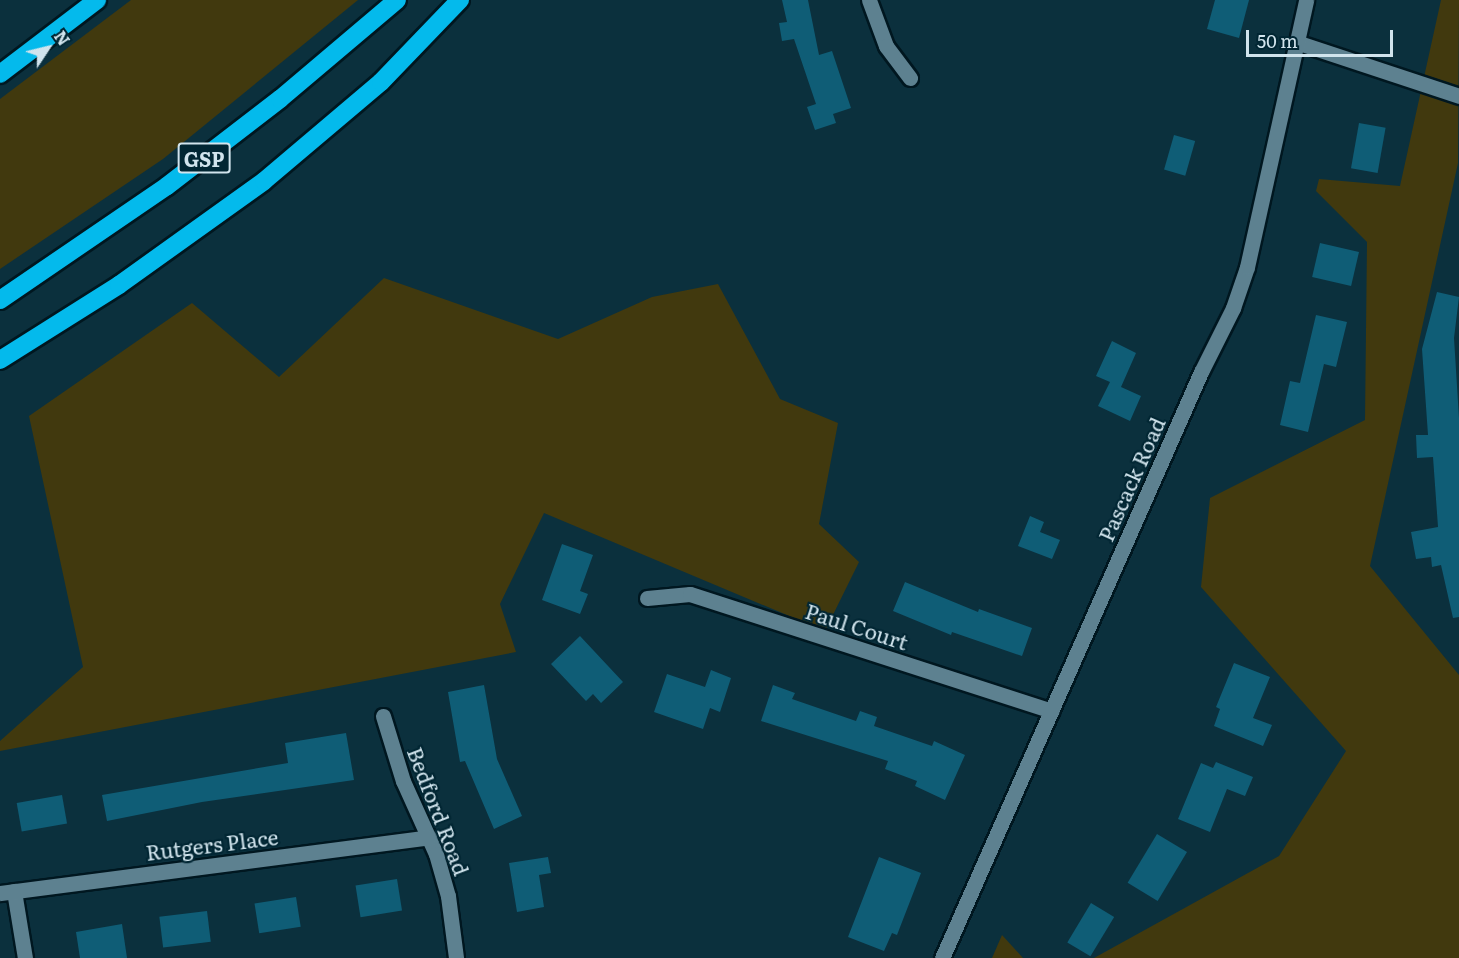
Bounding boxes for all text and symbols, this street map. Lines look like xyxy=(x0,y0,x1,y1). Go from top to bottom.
north arrow xyxy=(18,18,78,78)
scale bar xyxy=(1249,18,1396,56)
text: N xyxy=(49,25,76,50)
text: 50 m xyxy=(1257,27,1298,54)
road number: GSP xyxy=(177,141,231,175)
street label: Pascack Road xyxy=(1092,413,1170,545)
street label: Paul Court xyxy=(802,598,912,654)
street label: Bedford Road xyxy=(403,743,475,879)
street label: Rutgers Place xyxy=(144,823,280,865)

